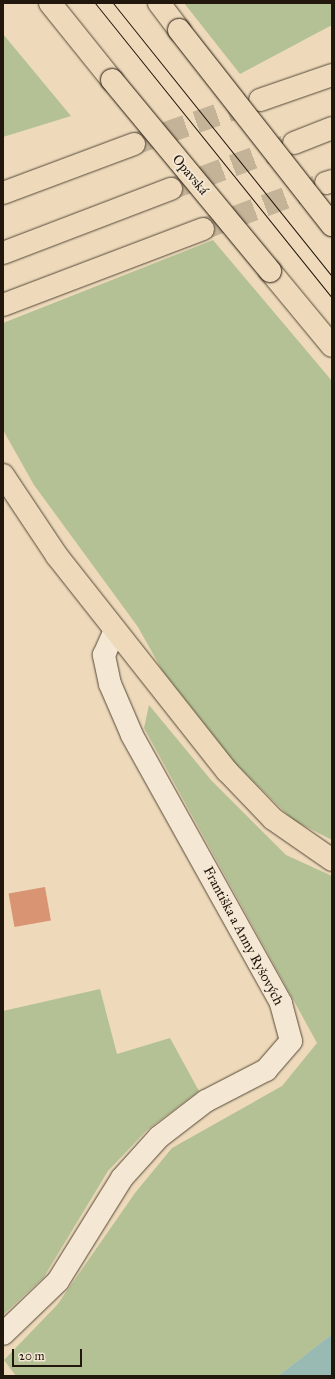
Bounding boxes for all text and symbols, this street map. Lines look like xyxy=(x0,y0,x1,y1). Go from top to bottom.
street label: Opavská xyxy=(168,151,212,199)
street label: Františka a Anny Ryšových xyxy=(199,864,287,1008)
scale bar xyxy=(14,1341,84,1367)
text: 20 m xyxy=(19,1349,45,1363)

